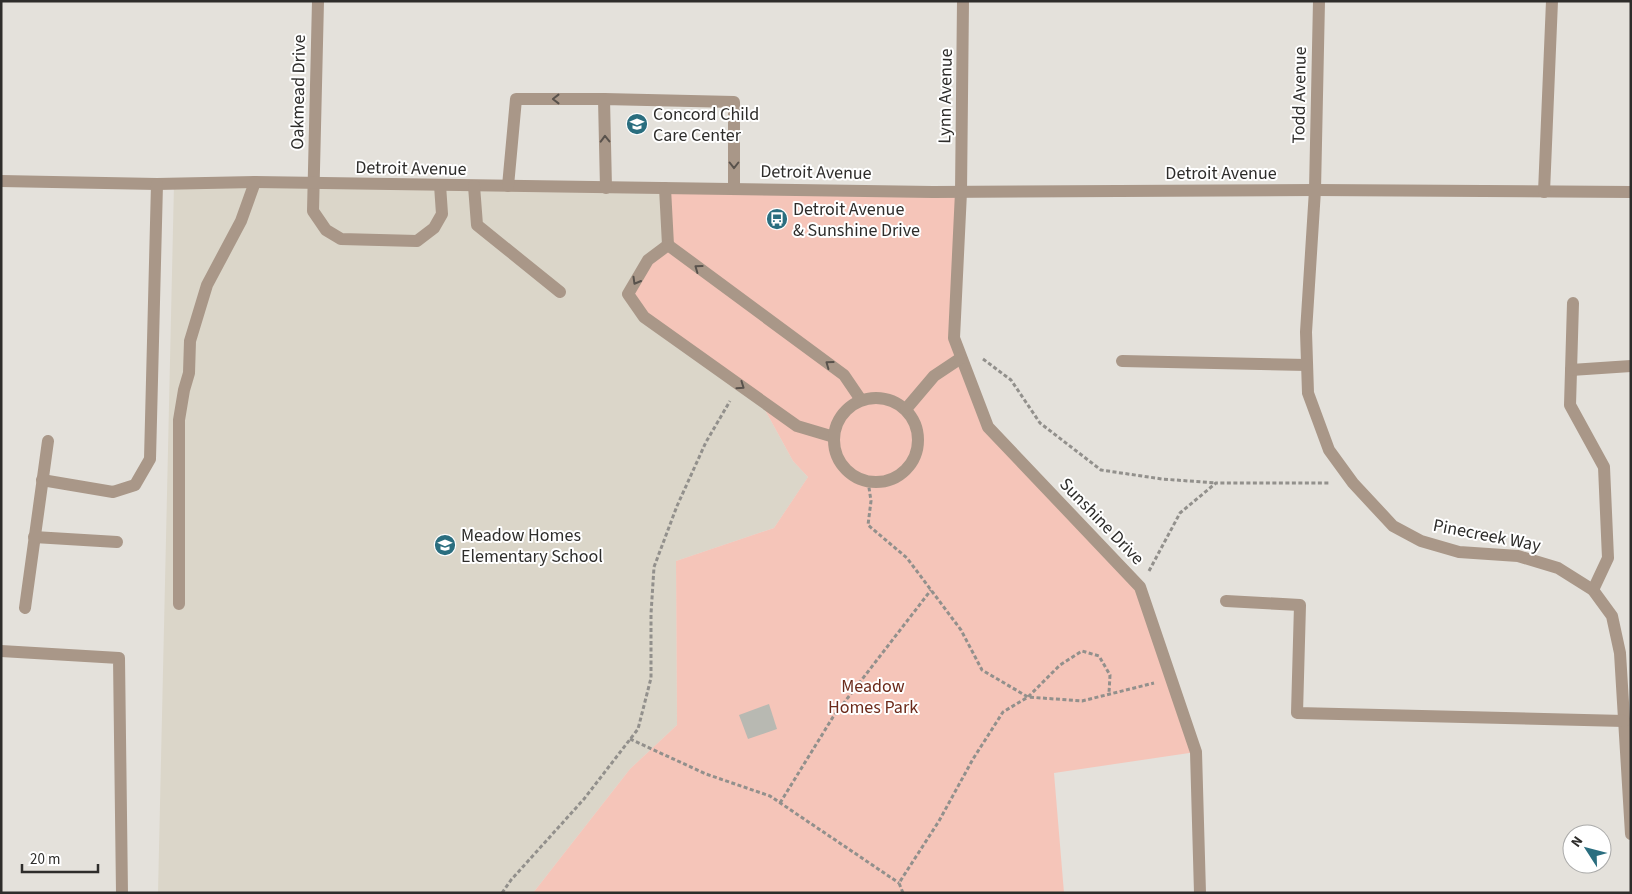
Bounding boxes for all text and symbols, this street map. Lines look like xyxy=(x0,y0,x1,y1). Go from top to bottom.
street label: Oakmead Drive xyxy=(285,34,312,150)
street label: Todd Avenue xyxy=(1286,46,1313,144)
street label: Lynn Avenue xyxy=(932,48,959,144)
one-way arrow xyxy=(551,94,559,104)
place label: Concord Child Care Center xyxy=(653,102,759,148)
school or university icon: Concord Child Care Center xyxy=(625,112,649,136)
one-way arrow xyxy=(600,135,611,143)
street label: Detroit Avenue xyxy=(355,155,467,182)
street label: Detroit Avenue xyxy=(760,159,872,186)
street label: Detroit Avenue xyxy=(1165,161,1277,186)
one-way arrow xyxy=(729,162,739,170)
place label: Detroit Avenue & Sunshine Drive xyxy=(793,197,920,243)
bus stop icon: Detroit Avenue & Sunshine Drive xyxy=(765,207,789,231)
one-way arrow xyxy=(694,265,704,274)
one-way arrow xyxy=(632,275,642,284)
one-way arrow xyxy=(825,361,835,370)
one-way arrow xyxy=(735,381,744,389)
street label: Sunshine Drive xyxy=(1054,472,1150,571)
street label: Pinecreek Way xyxy=(1431,513,1544,558)
place label: Meadow Homes Elementary School xyxy=(461,523,603,569)
school or university icon: Meadow Homes Elementary School xyxy=(433,533,457,557)
park label: Meadow Homes Park xyxy=(828,674,918,720)
north arrow xyxy=(1562,824,1612,874)
text: N xyxy=(1566,832,1588,852)
scale bar xyxy=(22,842,99,874)
text: 20 m xyxy=(30,849,60,870)

